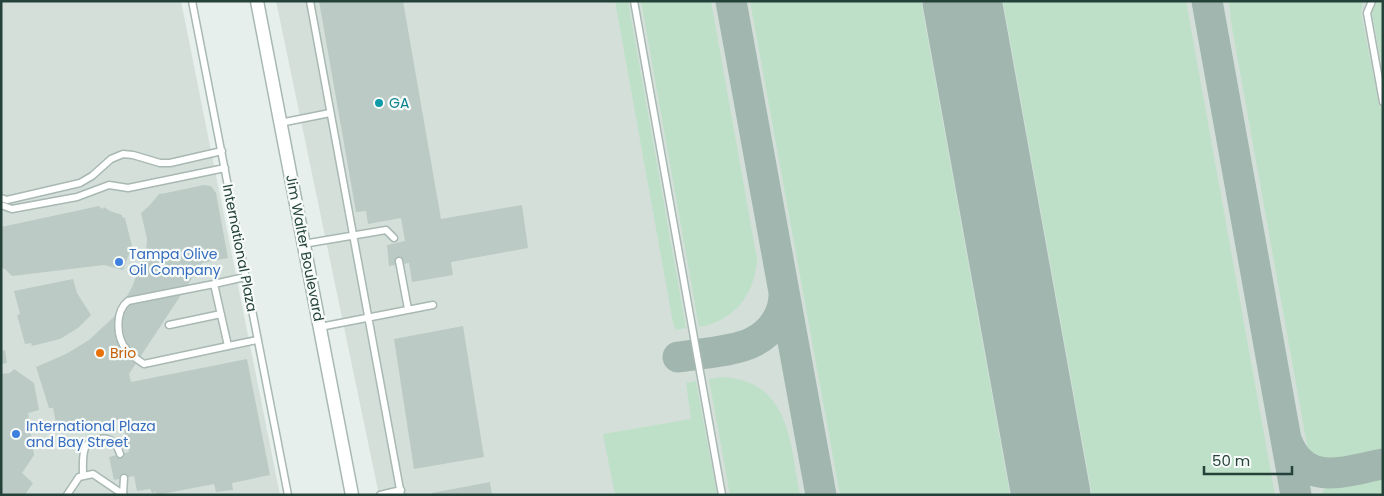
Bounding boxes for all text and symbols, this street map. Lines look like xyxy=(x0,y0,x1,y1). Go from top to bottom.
place label: GA xyxy=(389,93,409,113)
marker: GA xyxy=(373,97,385,109)
street label: Jim Walter Boulevard xyxy=(281,173,329,323)
street label: International Plaza xyxy=(218,182,262,314)
place label: Tampa Olive Oil Company xyxy=(129,244,221,280)
marker: Tampa Olive Oil Company xyxy=(113,256,125,268)
place label: Brio xyxy=(110,343,136,363)
marker: Brio xyxy=(94,347,106,359)
place label: International Plaza and Bay Street xyxy=(26,416,156,452)
marker: International Plaza and Bay Street xyxy=(10,428,22,440)
scale bar xyxy=(1204,444,1292,476)
text: 50 m xyxy=(1212,450,1250,471)

